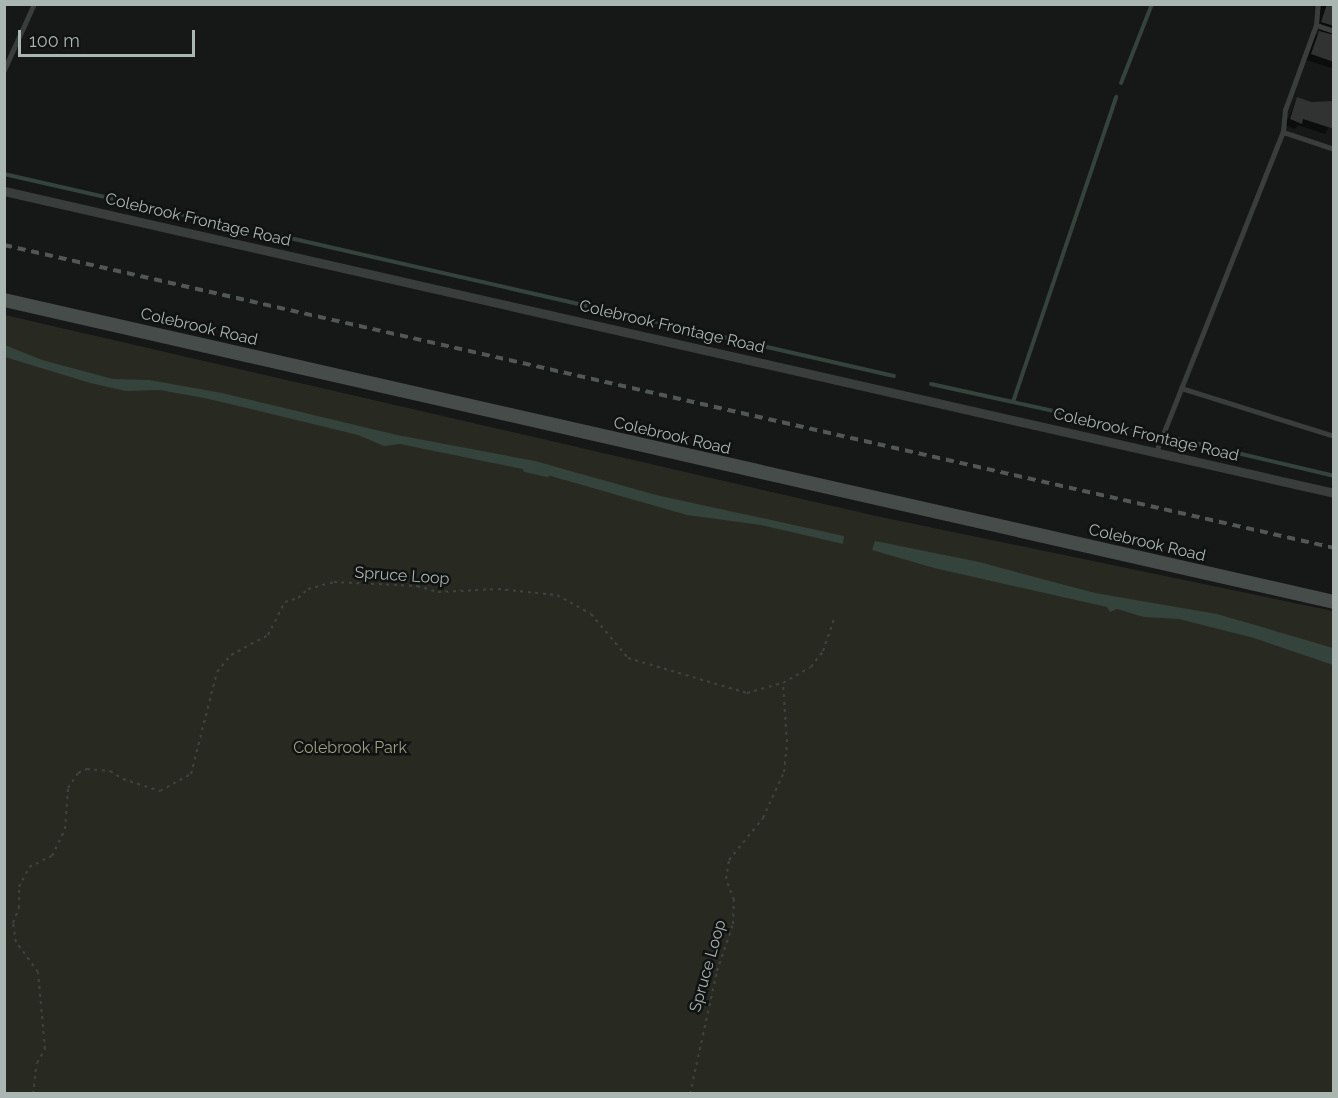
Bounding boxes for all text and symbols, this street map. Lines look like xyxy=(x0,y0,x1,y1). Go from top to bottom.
scale bar xyxy=(21,18,198,56)
text: 100 m xyxy=(29,30,80,51)
street label: Colebrook Frontage Road xyxy=(103,189,293,251)
street label: Colebrook Frontage Road xyxy=(577,296,767,358)
street label: Colebrook Road xyxy=(139,304,259,350)
street label: Colebrook Frontage Road xyxy=(1051,404,1241,466)
street label: Colebrook Road xyxy=(612,413,732,459)
street label: Colebrook Road xyxy=(1087,520,1207,566)
street label: Spruce Loop xyxy=(354,563,450,589)
park label: Colebrook Park xyxy=(293,738,407,758)
street label: Spruce Loop xyxy=(686,918,730,1014)

